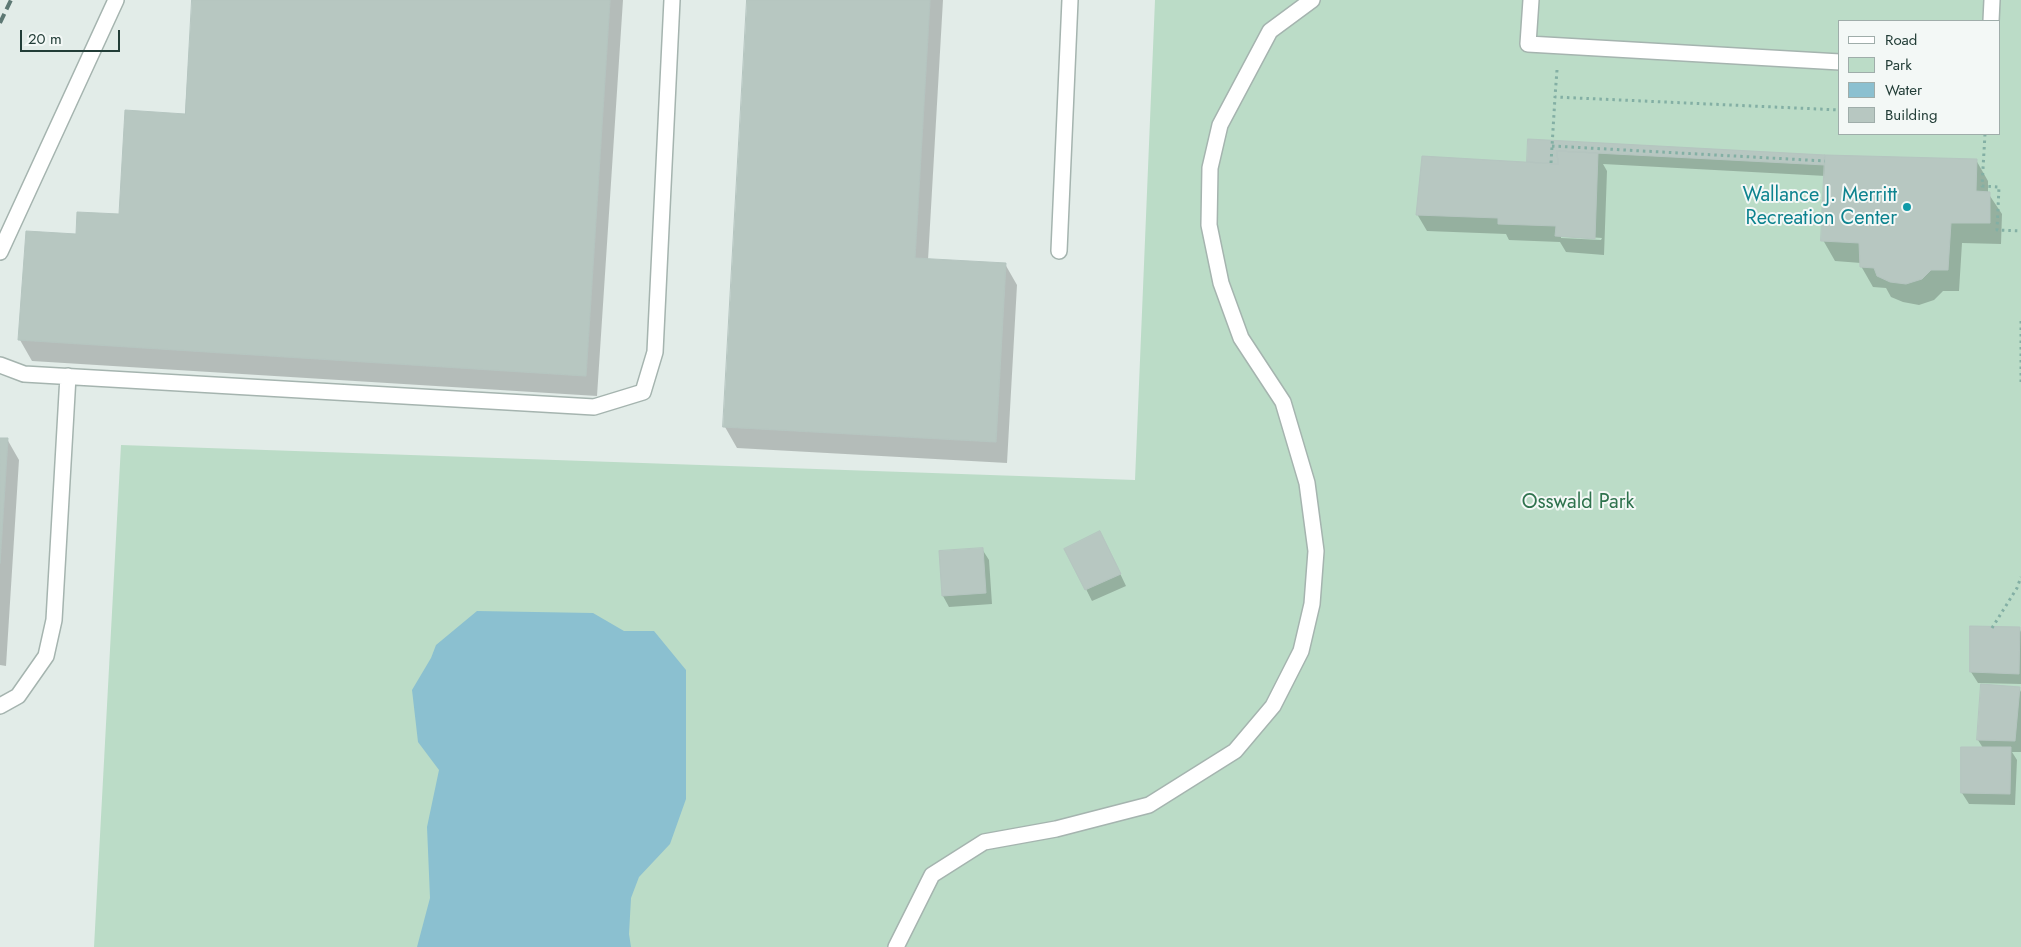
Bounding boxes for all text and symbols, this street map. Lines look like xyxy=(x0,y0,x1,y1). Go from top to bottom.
scale bar xyxy=(22,20,122,52)
legend xyxy=(1838,20,2001,135)
text: 20 m xyxy=(28,28,62,50)
text: Road xyxy=(1885,29,1917,51)
text: Park xyxy=(1885,54,1912,76)
text: Water xyxy=(1885,79,1922,101)
text: Building xyxy=(1885,104,1937,126)
place label: Wallance J. Merritt Recreation Center xyxy=(1743,184,1897,231)
marker: Wallance J. Merritt Recreation Center xyxy=(1901,201,1913,213)
park label: Osswald Park xyxy=(1522,491,1634,515)

